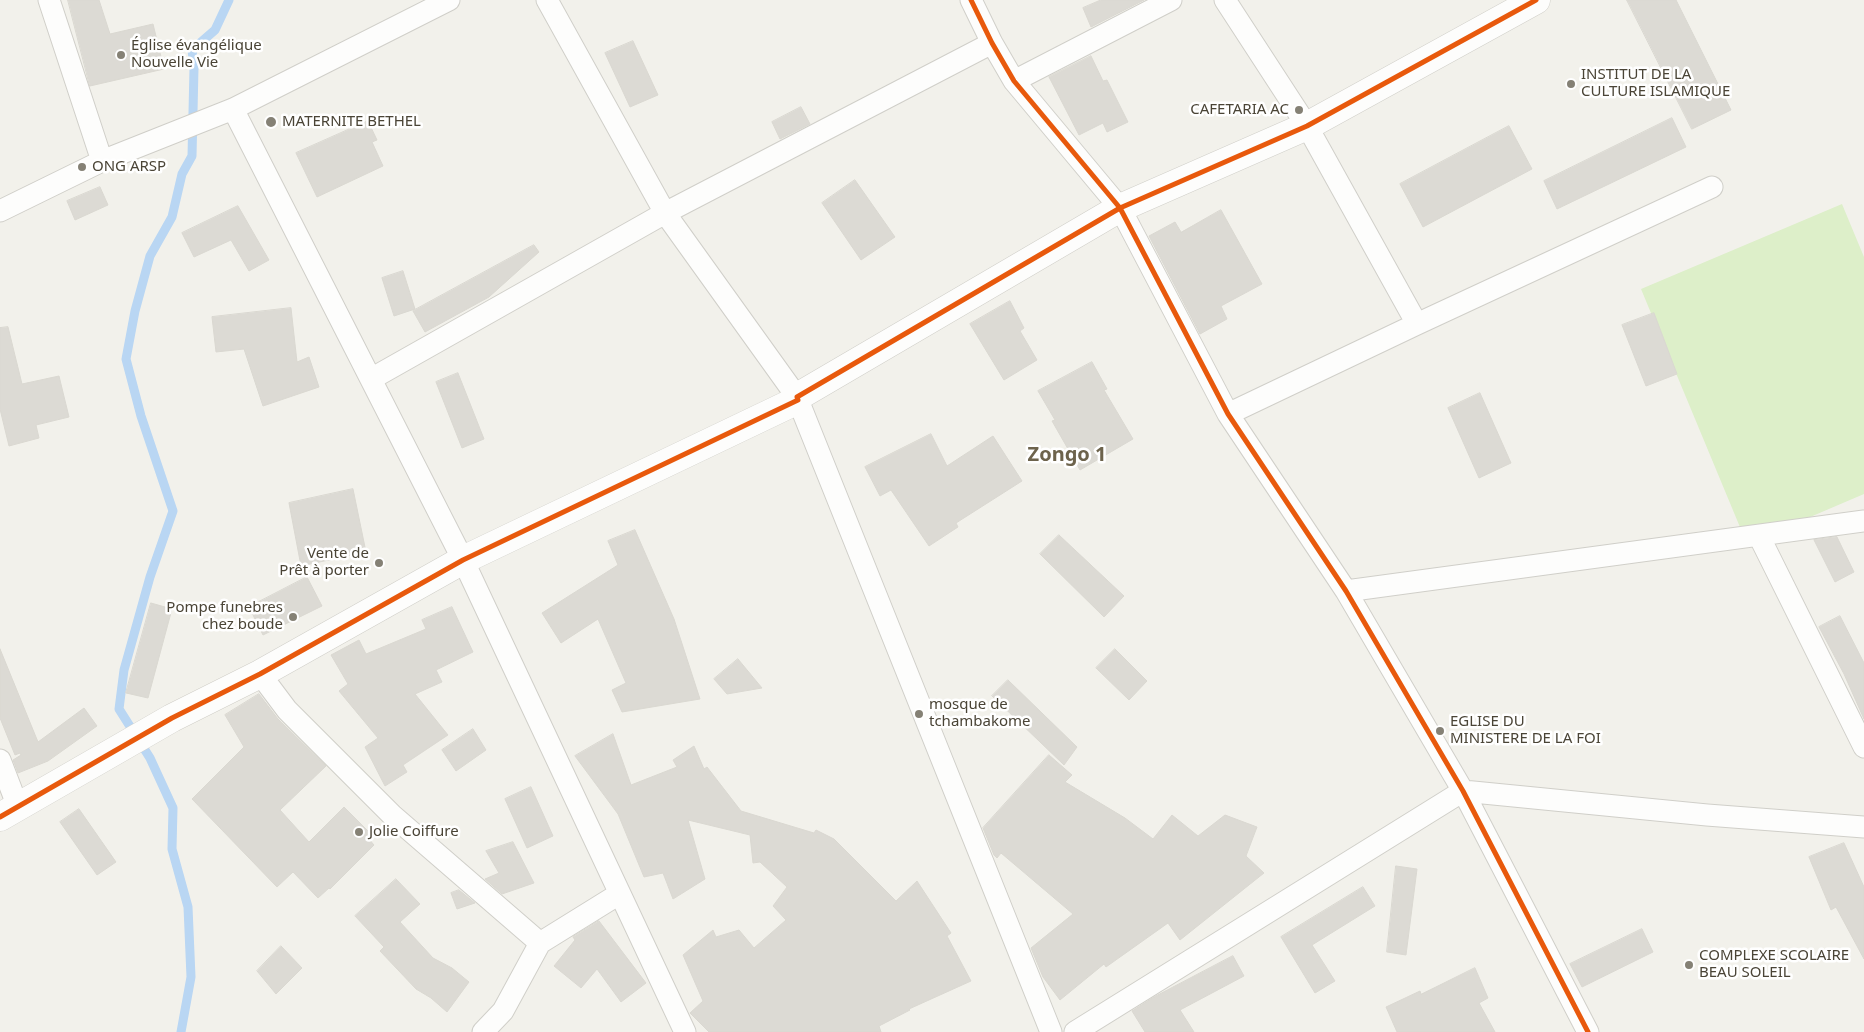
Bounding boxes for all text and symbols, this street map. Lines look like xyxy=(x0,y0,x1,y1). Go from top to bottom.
place label: Église évangélique Nouvelle Vie xyxy=(131,37,262,72)
marker: Église évangélique Nouvelle Vie xyxy=(115,49,127,61)
place label: INSTITUT DE LA CULTURE ISLAMIQUE xyxy=(1581,66,1730,101)
marker: INSTITUT DE LA CULTURE ISLAMIQUE xyxy=(1565,78,1577,90)
place label: CAFETARIA AC xyxy=(1190,101,1289,119)
marker: CAFETARIA AC xyxy=(1293,104,1305,116)
place label: MATERNITE BETHEL xyxy=(282,113,421,131)
marker: MATERNITE BETHEL xyxy=(264,115,278,129)
place label: ONG ARSP xyxy=(92,158,166,176)
marker: ONG ARSP xyxy=(76,161,88,173)
district label: Zongo 1 xyxy=(1028,443,1106,467)
place label: Vente de Prêt à porter xyxy=(279,545,369,580)
marker: Vente de Prêt à porter xyxy=(373,557,385,569)
place label: Pompe funebres chez boude xyxy=(166,599,283,634)
marker: Pompe funebres chez boude xyxy=(287,611,299,623)
place label: mosque de tchambakome xyxy=(929,696,1031,731)
marker: mosque de tchambakome xyxy=(913,708,925,720)
place label: EGLISE DU MINISTERE DE LA FOI xyxy=(1450,713,1601,748)
marker: EGLISE DU MINISTERE DE LA FOI xyxy=(1434,725,1446,737)
place label: Jolie Coiffure xyxy=(369,823,459,841)
marker: Jolie Coiffure xyxy=(353,826,365,838)
place label: COMPLEXE SCOLAIRE BEAU SOLEIL xyxy=(1699,947,1849,982)
marker: COMPLEXE SCOLAIRE BEAU SOLEIL xyxy=(1683,959,1695,971)

